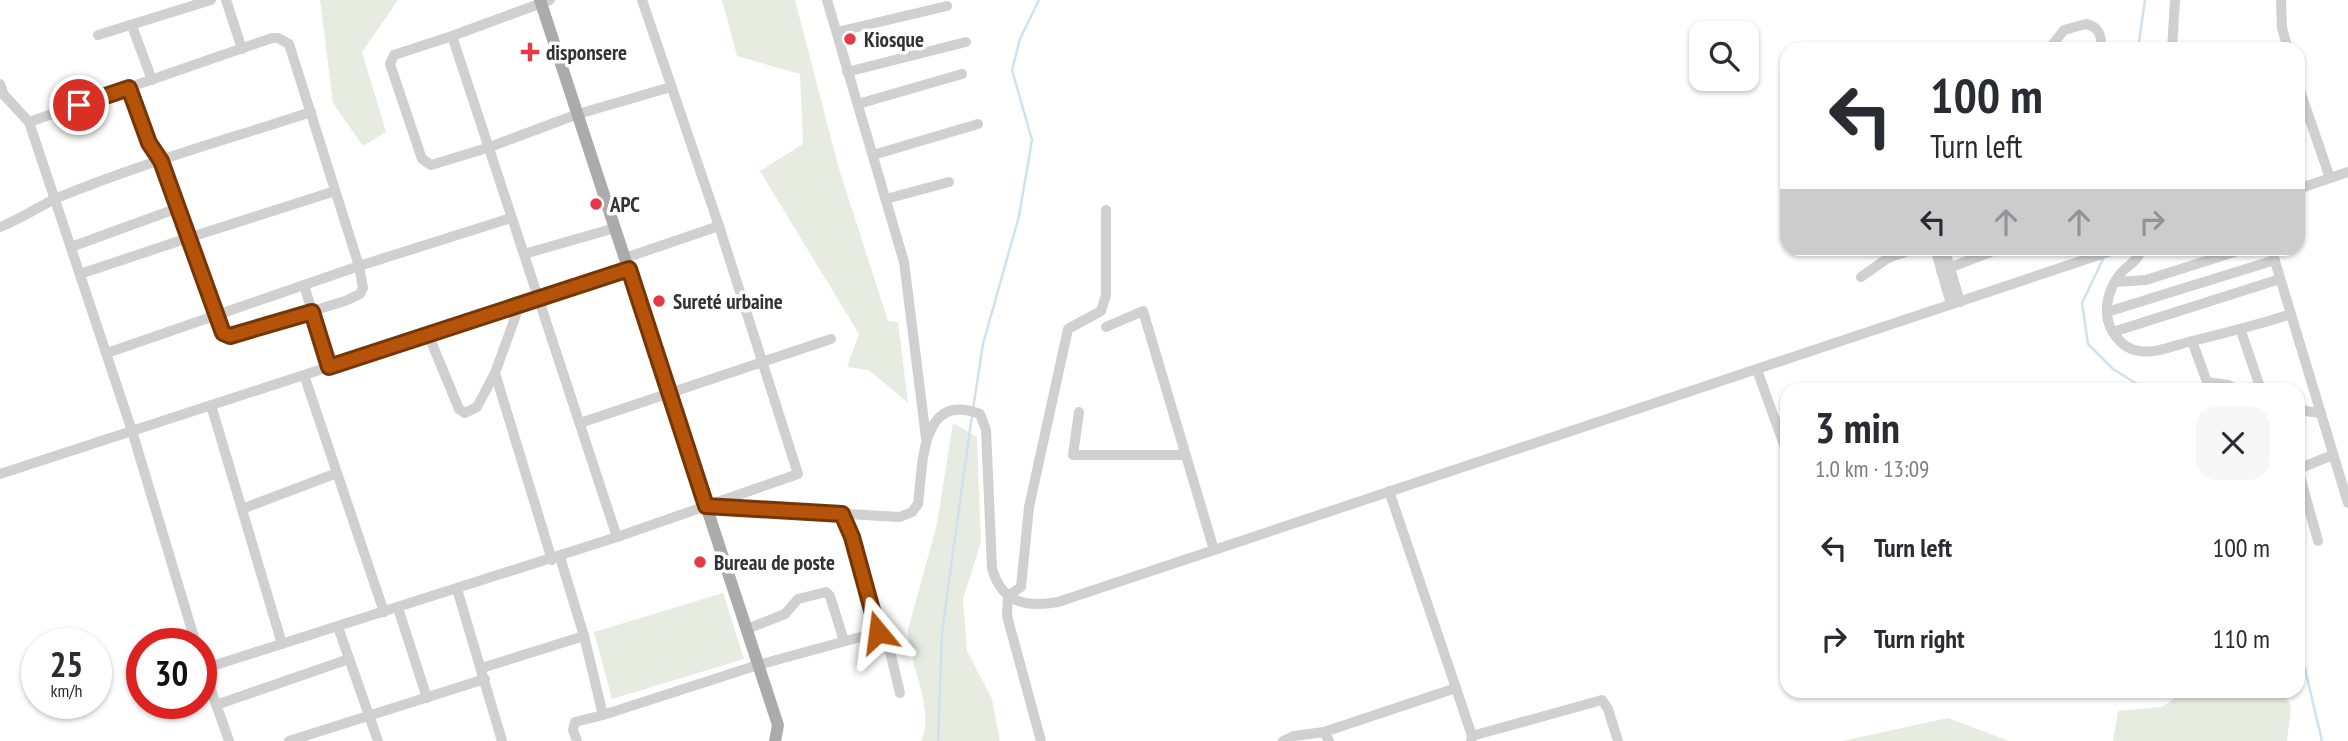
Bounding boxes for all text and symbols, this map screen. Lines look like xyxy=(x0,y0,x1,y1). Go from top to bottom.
map controls xyxy=(1689,21,1759,91)
button: search xyxy=(1689,21,1759,91)
place label: Kiosque xyxy=(864,26,924,53)
marker: Kiosque xyxy=(842,31,858,47)
place label: disponsere xyxy=(546,39,627,66)
marker: disponsere xyxy=(520,42,540,62)
text: 100 m xyxy=(1930,63,2043,127)
icon: left xyxy=(1815,70,1906,161)
pin xyxy=(49,75,109,135)
icon: arrive xyxy=(60,86,98,124)
text: Turn left xyxy=(1930,125,2022,167)
place label: APC xyxy=(609,191,640,218)
marker: APC xyxy=(588,196,604,212)
icon: left xyxy=(1914,203,1952,241)
icon: ahead xyxy=(1987,203,2025,241)
icon: ahead xyxy=(2060,203,2098,241)
icon: right xyxy=(2133,203,2171,241)
place label: Sureté urbaine xyxy=(673,288,783,315)
marker: Sureté urbaine xyxy=(651,293,667,309)
text: 3 min xyxy=(1815,400,1900,455)
button: close xyxy=(2196,406,2270,480)
text: 1.0 km · 13:09 xyxy=(1815,454,1929,483)
icon: left xyxy=(1815,529,1853,567)
text: Turn left xyxy=(1874,531,1952,564)
text: 100 m xyxy=(2212,531,2270,564)
place label: Bureau de poste xyxy=(714,549,835,576)
marker: Bureau de poste xyxy=(692,554,708,570)
position arrow xyxy=(841,595,915,669)
icon: right xyxy=(1815,620,1853,658)
text: Turn right xyxy=(1874,622,1965,655)
text: 110 m xyxy=(2212,622,2270,655)
speed limit sign: 30 xyxy=(126,628,217,719)
text: 25 xyxy=(50,641,83,687)
text: km/h xyxy=(51,679,82,702)

